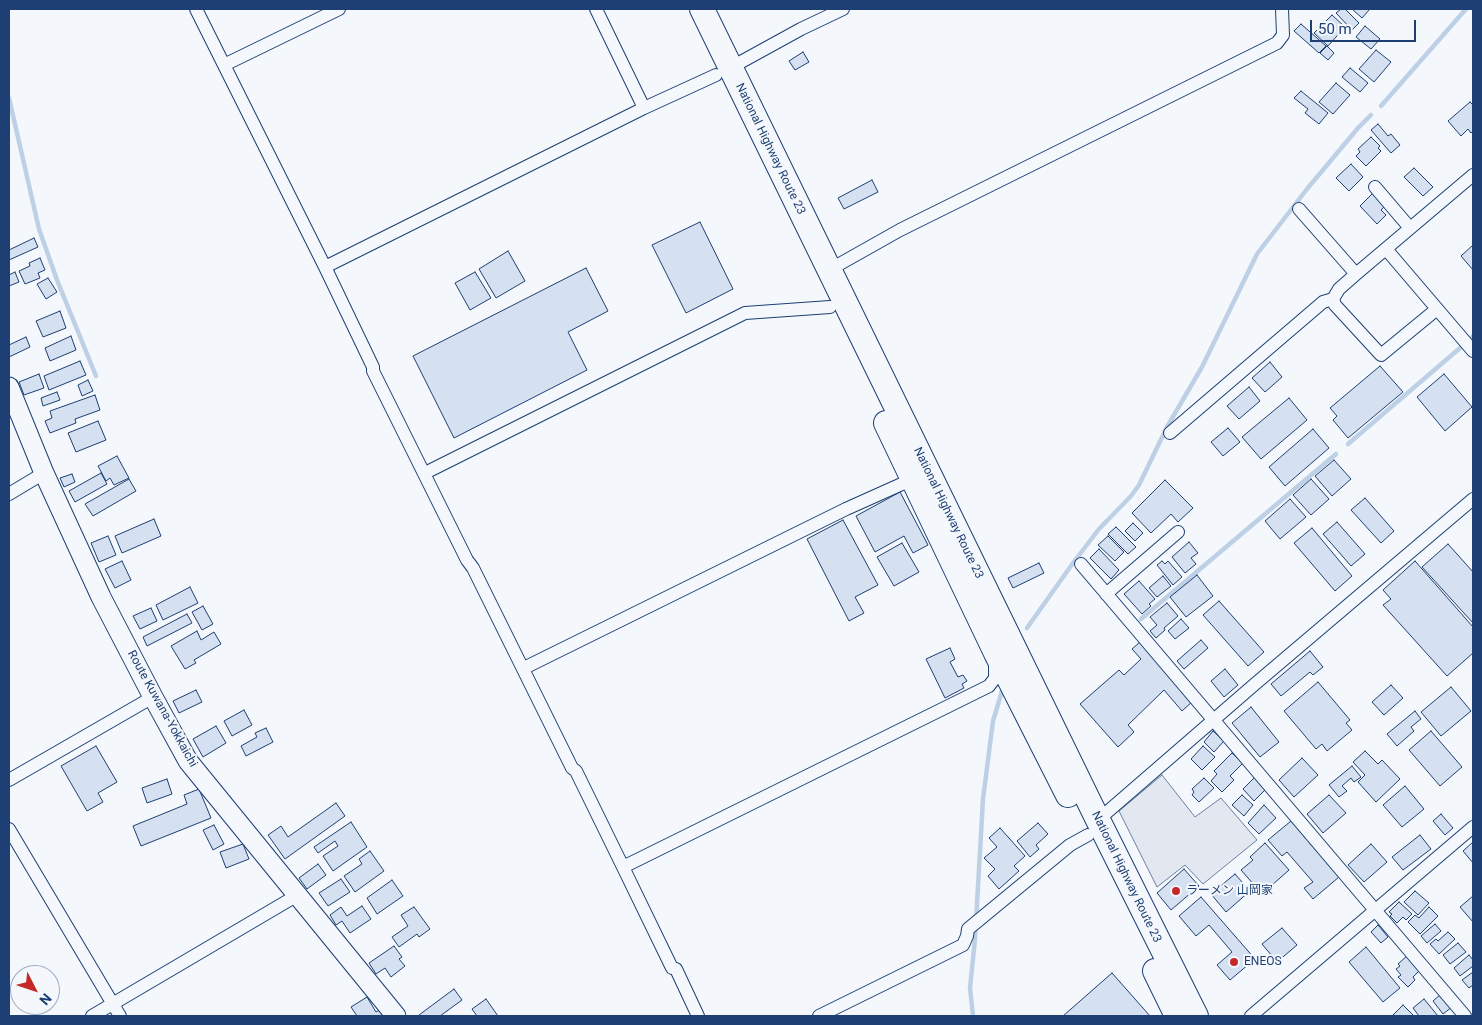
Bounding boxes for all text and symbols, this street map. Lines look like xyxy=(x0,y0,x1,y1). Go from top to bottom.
scale bar xyxy=(1312,10,1418,42)
text: 50 m xyxy=(1318,20,1352,38)
street label: National Highway Route 23 xyxy=(732,81,808,217)
street label: National Highway Route 23 xyxy=(910,445,986,581)
street label: Route Kuwana-Yokkaichi xyxy=(124,648,200,770)
street label: National Highway Route 23 xyxy=(1088,809,1164,945)
place label: ラーメン 山岡家 xyxy=(1186,884,1273,898)
marker: ラーメン 山岡家 xyxy=(1170,885,1182,897)
place label: ENEOS xyxy=(1244,955,1282,969)
marker: ENEOS xyxy=(1228,956,1240,968)
north arrow xyxy=(10,965,60,1015)
text: N xyxy=(36,990,55,1008)

